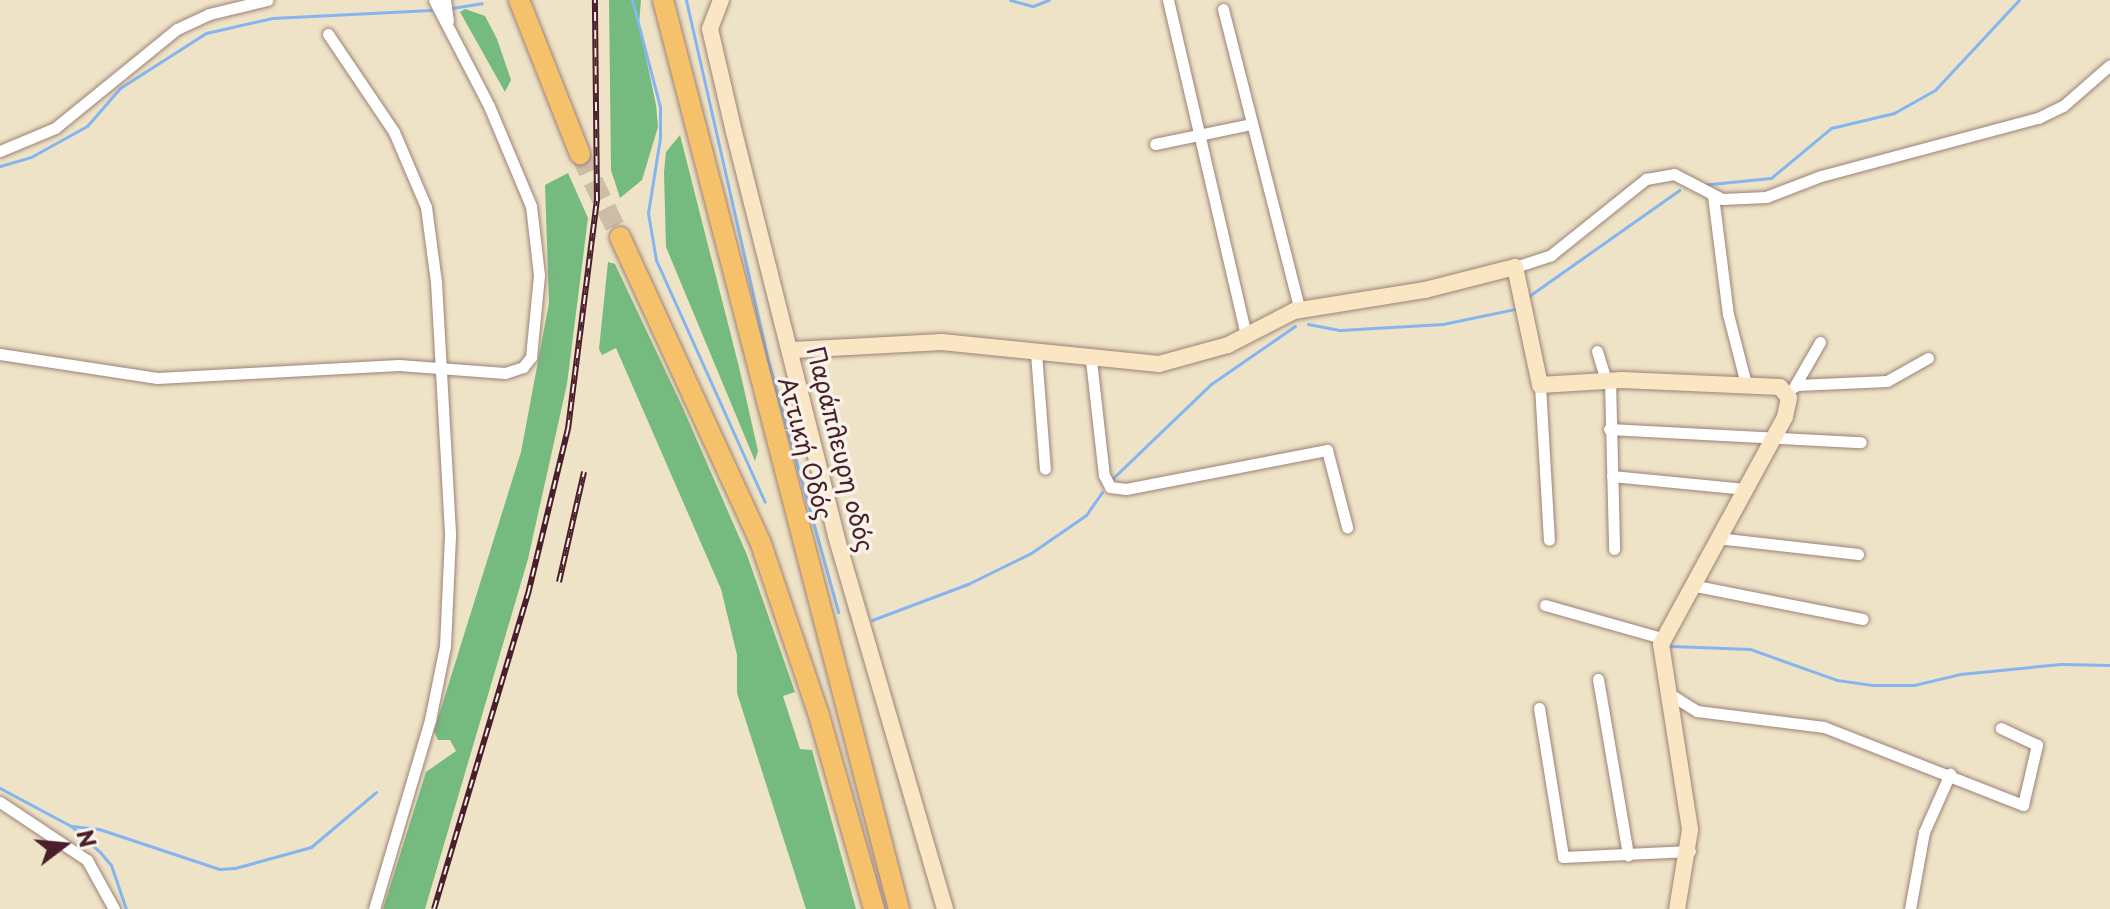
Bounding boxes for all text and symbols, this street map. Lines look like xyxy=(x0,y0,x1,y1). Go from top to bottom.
street label: Παράπλευρη οδός xyxy=(802,343,880,555)
street label: Αττική Οδός xyxy=(773,373,839,523)
north arrow xyxy=(24,805,104,885)
text: N xyxy=(69,825,106,851)

